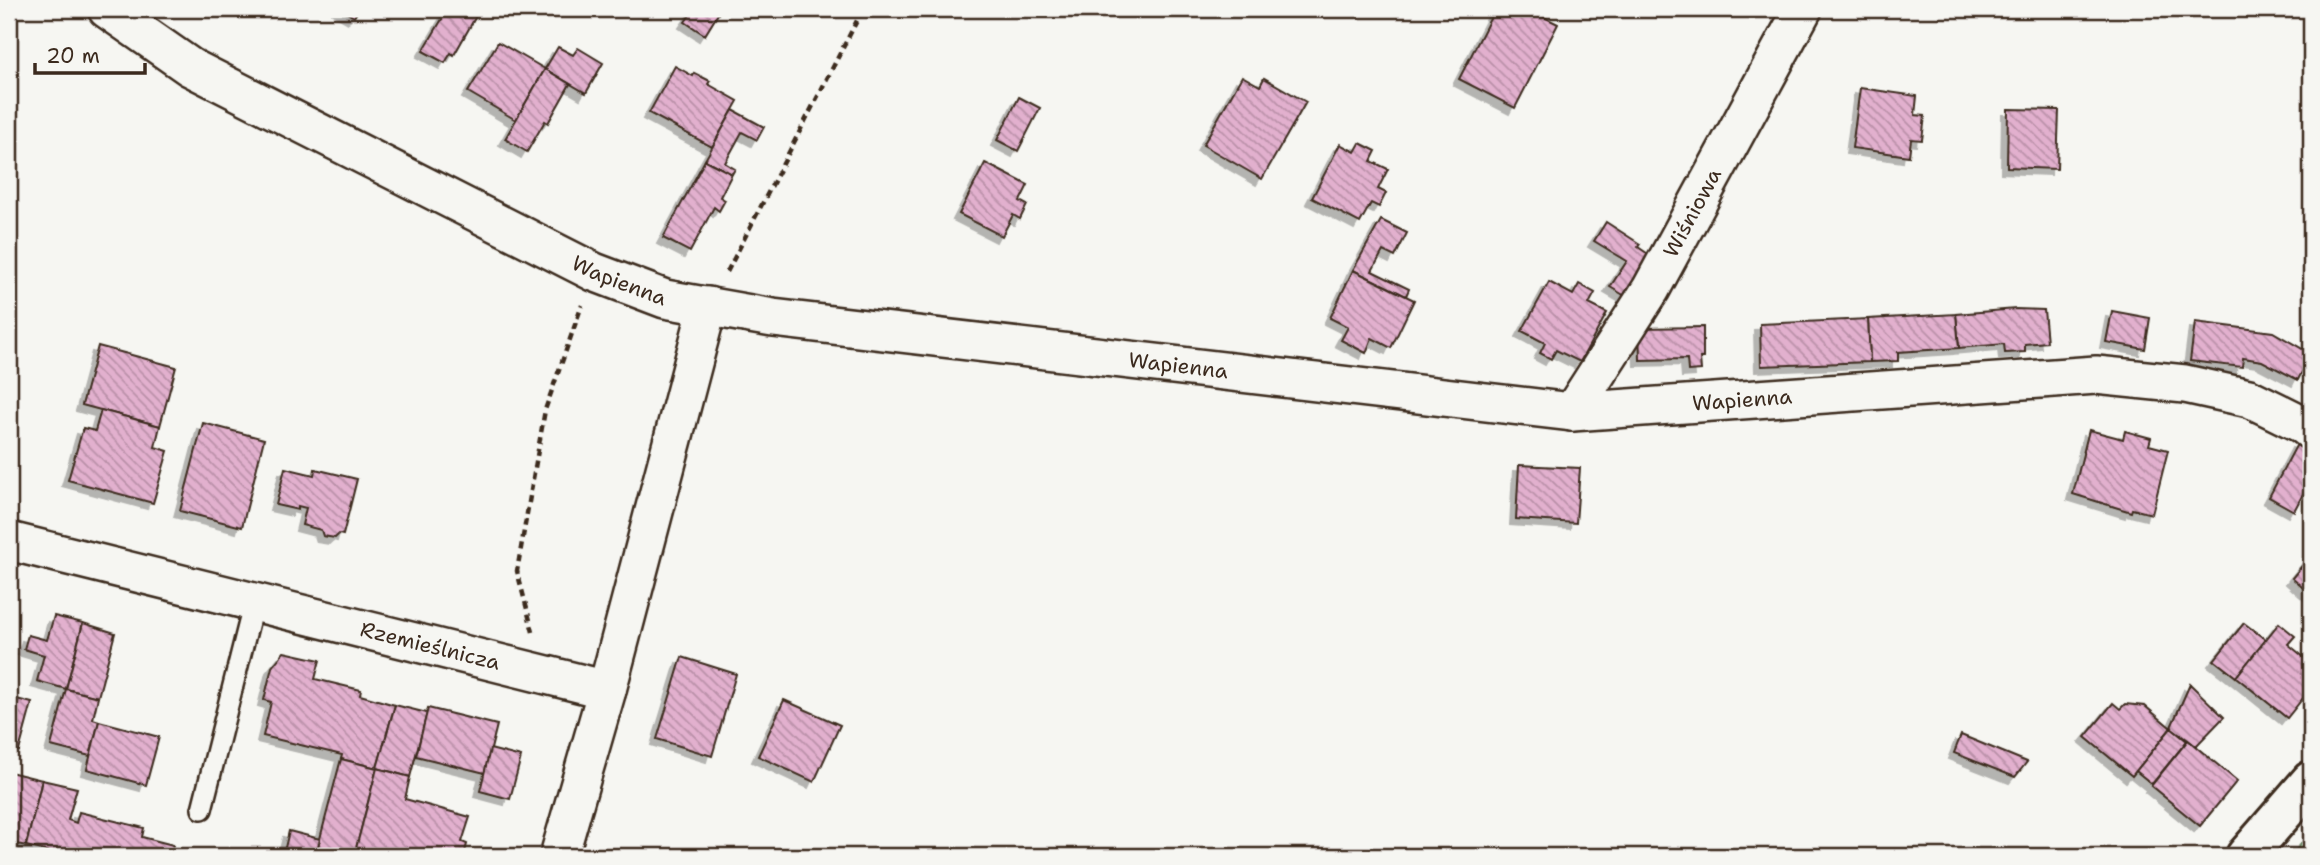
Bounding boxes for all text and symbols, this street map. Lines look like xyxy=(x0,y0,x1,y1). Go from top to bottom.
scale bar xyxy=(35,32,145,76)
text: 20 m xyxy=(46,42,100,70)
street label: Wiśniowa xyxy=(1657,163,1728,262)
street label: Wapienna xyxy=(567,249,671,312)
street label: Wapienna xyxy=(1127,346,1230,385)
street label: Wapienna xyxy=(1691,382,1793,417)
street label: Rzemieślnicza xyxy=(357,615,503,677)

